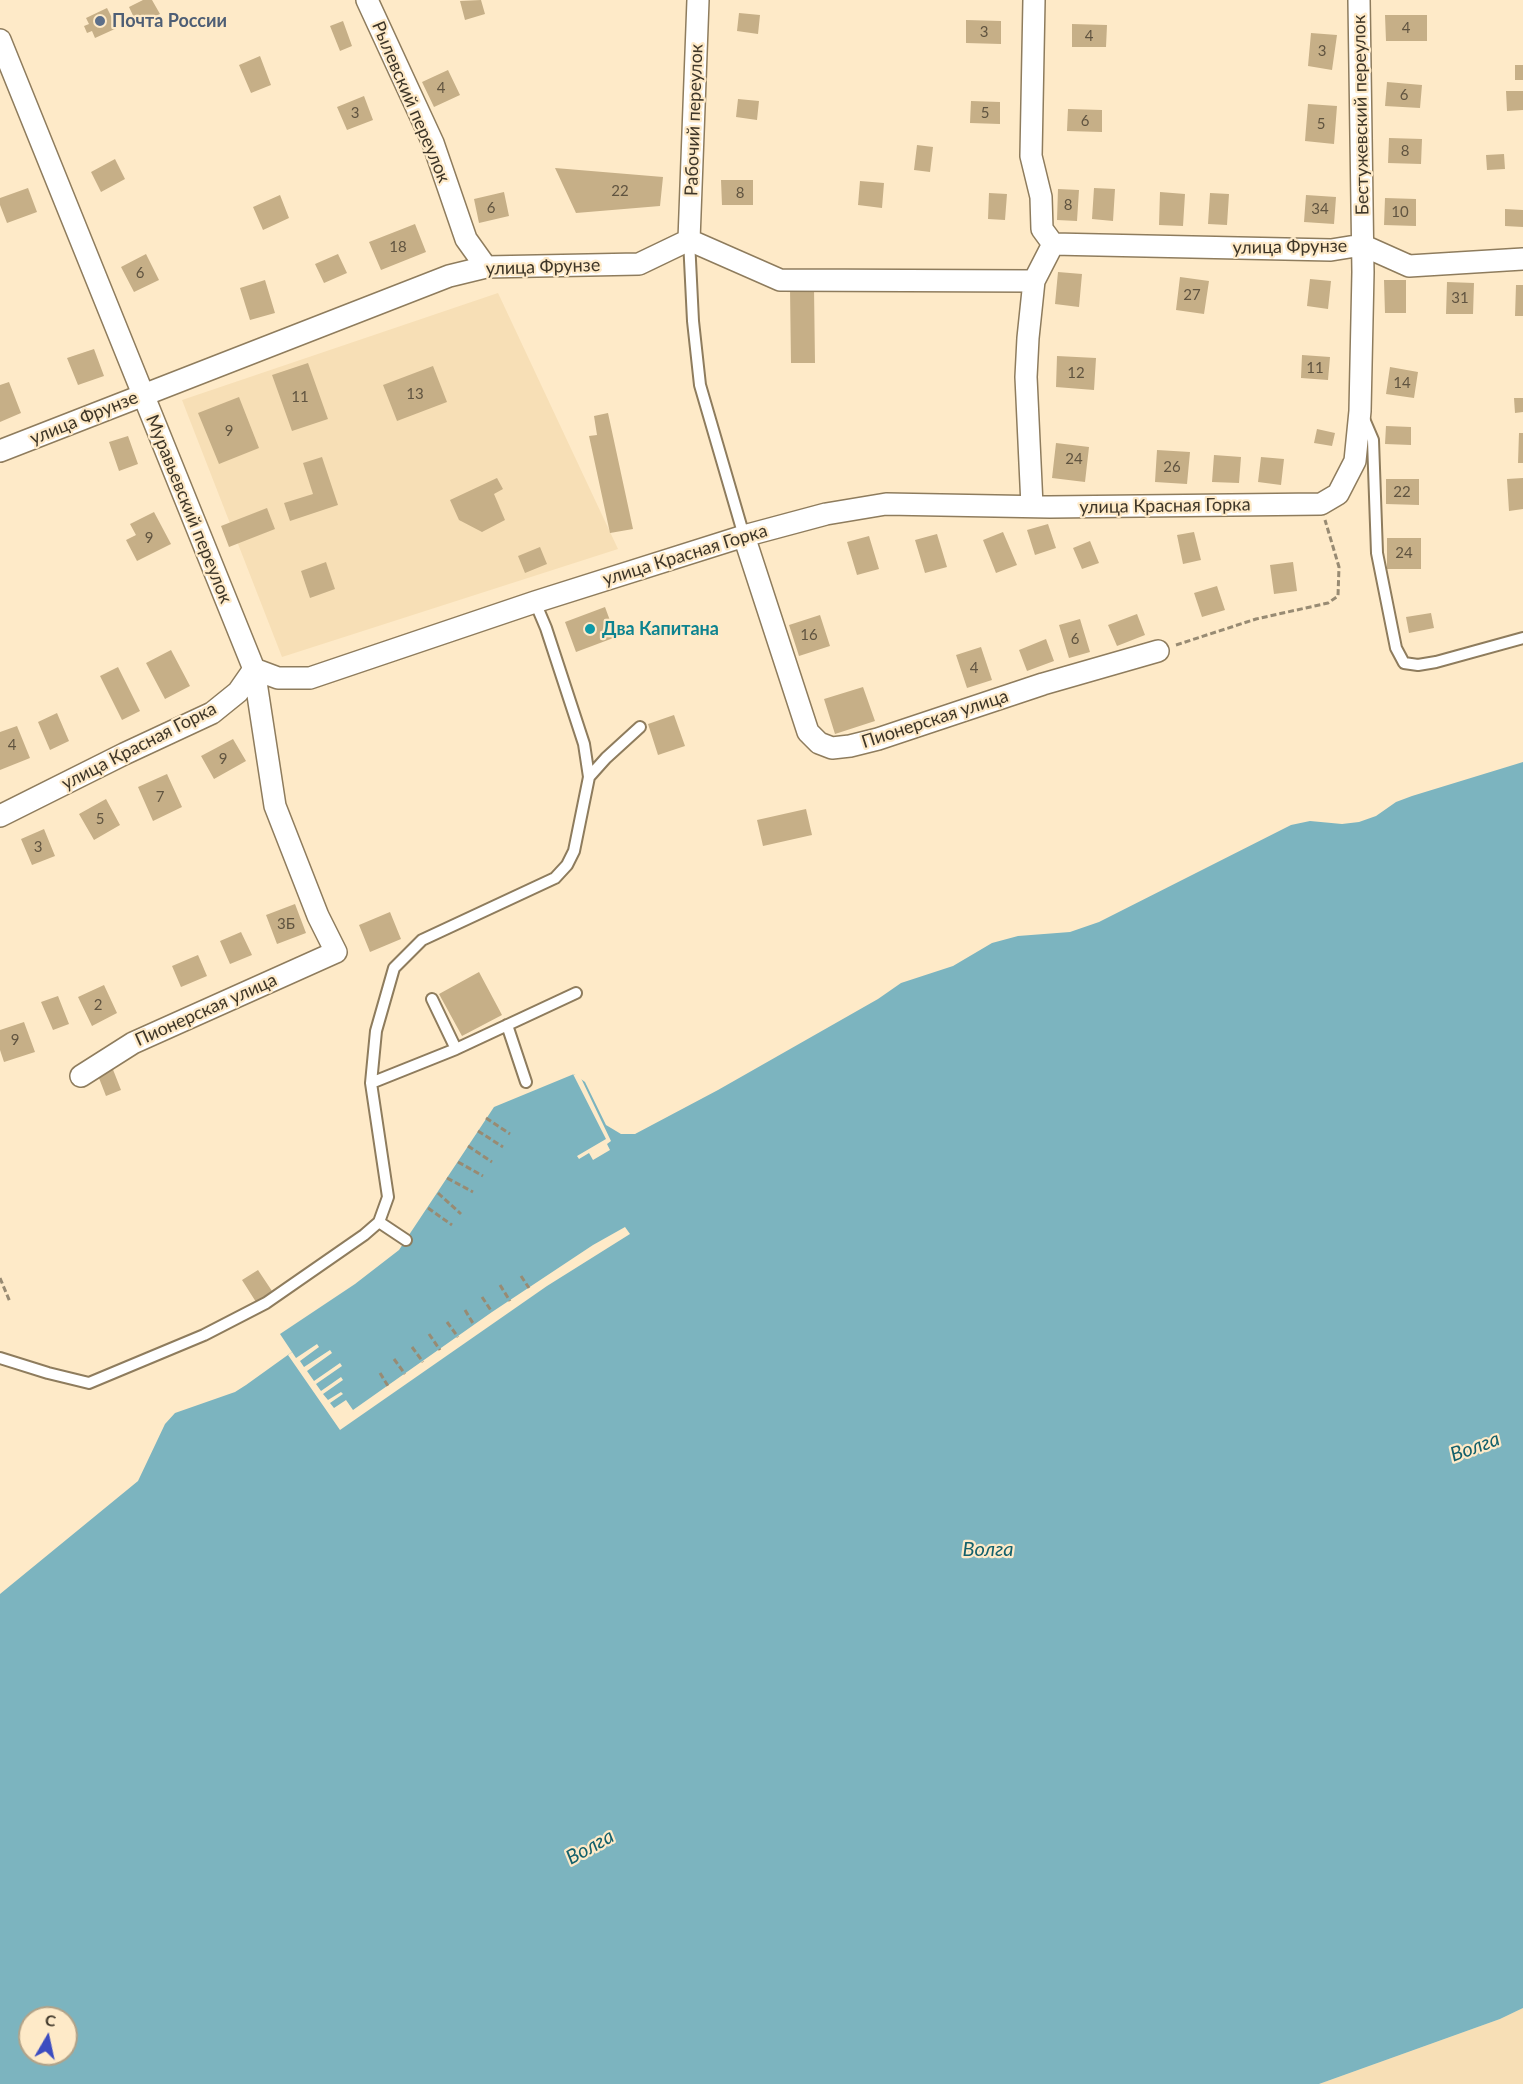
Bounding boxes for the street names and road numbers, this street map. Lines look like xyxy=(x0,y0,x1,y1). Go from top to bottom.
street label: Бестужевский переулок xyxy=(1348,15,1374,215)
street label: Рылевский переулок xyxy=(367,18,455,186)
street label: Рабочий переулок xyxy=(681,44,707,196)
street label: улица Фрунзе xyxy=(1233,235,1347,259)
street label: улица Фрунзе xyxy=(485,254,601,280)
street label: улица Фрунзе xyxy=(27,387,141,449)
street label: Муравьевский переулок xyxy=(141,412,237,606)
street label: улица Красная Горка xyxy=(1079,494,1251,518)
street label: улица Красная Горка xyxy=(600,520,770,590)
street label: Пионерская улица xyxy=(859,685,1011,753)
street label: улица Красная Горка xyxy=(58,698,220,794)
street label: Пионерская улица xyxy=(132,969,280,1051)

